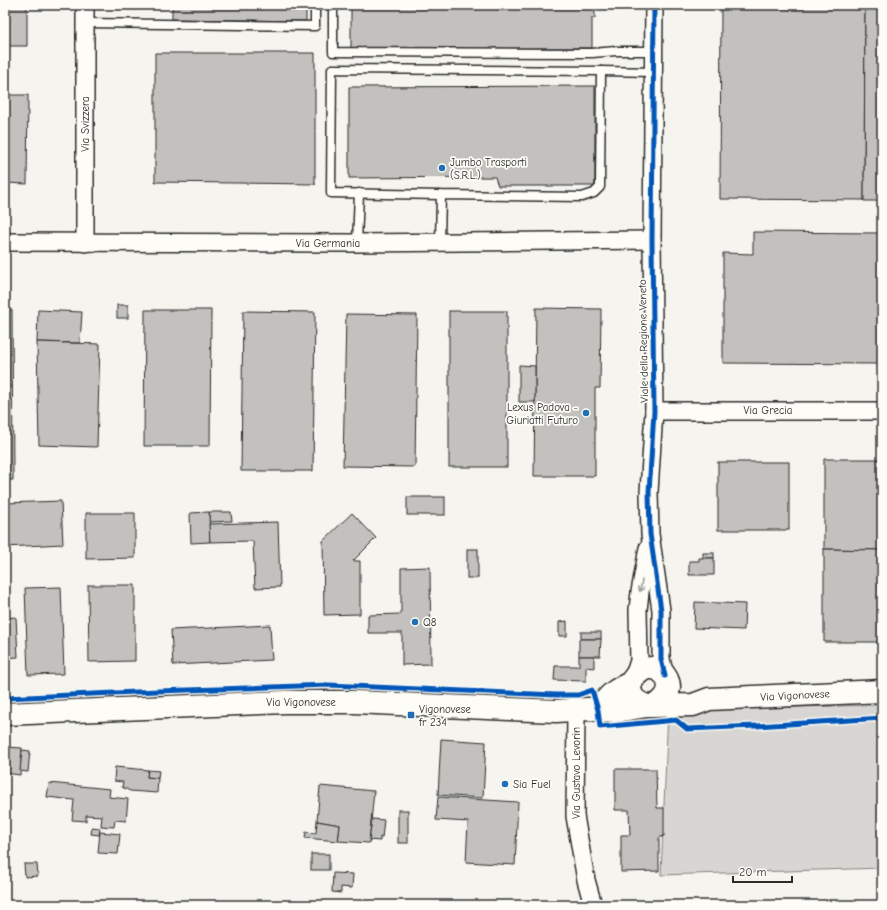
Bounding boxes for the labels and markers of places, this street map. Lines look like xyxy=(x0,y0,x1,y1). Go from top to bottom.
place label: Jumbo Trasporti (S.R.L.) xyxy=(450,156,527,182)
marker: Jumbo Trasporti (S.R.L.) xyxy=(437,163,447,173)
place label: Lexus Padova - Giuriatti Futuro xyxy=(506,401,578,427)
marker: Lexus Padova - Giuriatti Futuro xyxy=(581,408,591,418)
place label: Q8 xyxy=(423,616,437,629)
marker: Q8 xyxy=(410,617,420,627)
place label: Vigonovese fr 234 xyxy=(418,703,471,729)
marker: Vigonovese fr 234 xyxy=(406,710,416,720)
place label: Sia Fuel xyxy=(513,778,551,791)
marker: Sia Fuel xyxy=(500,779,510,789)

